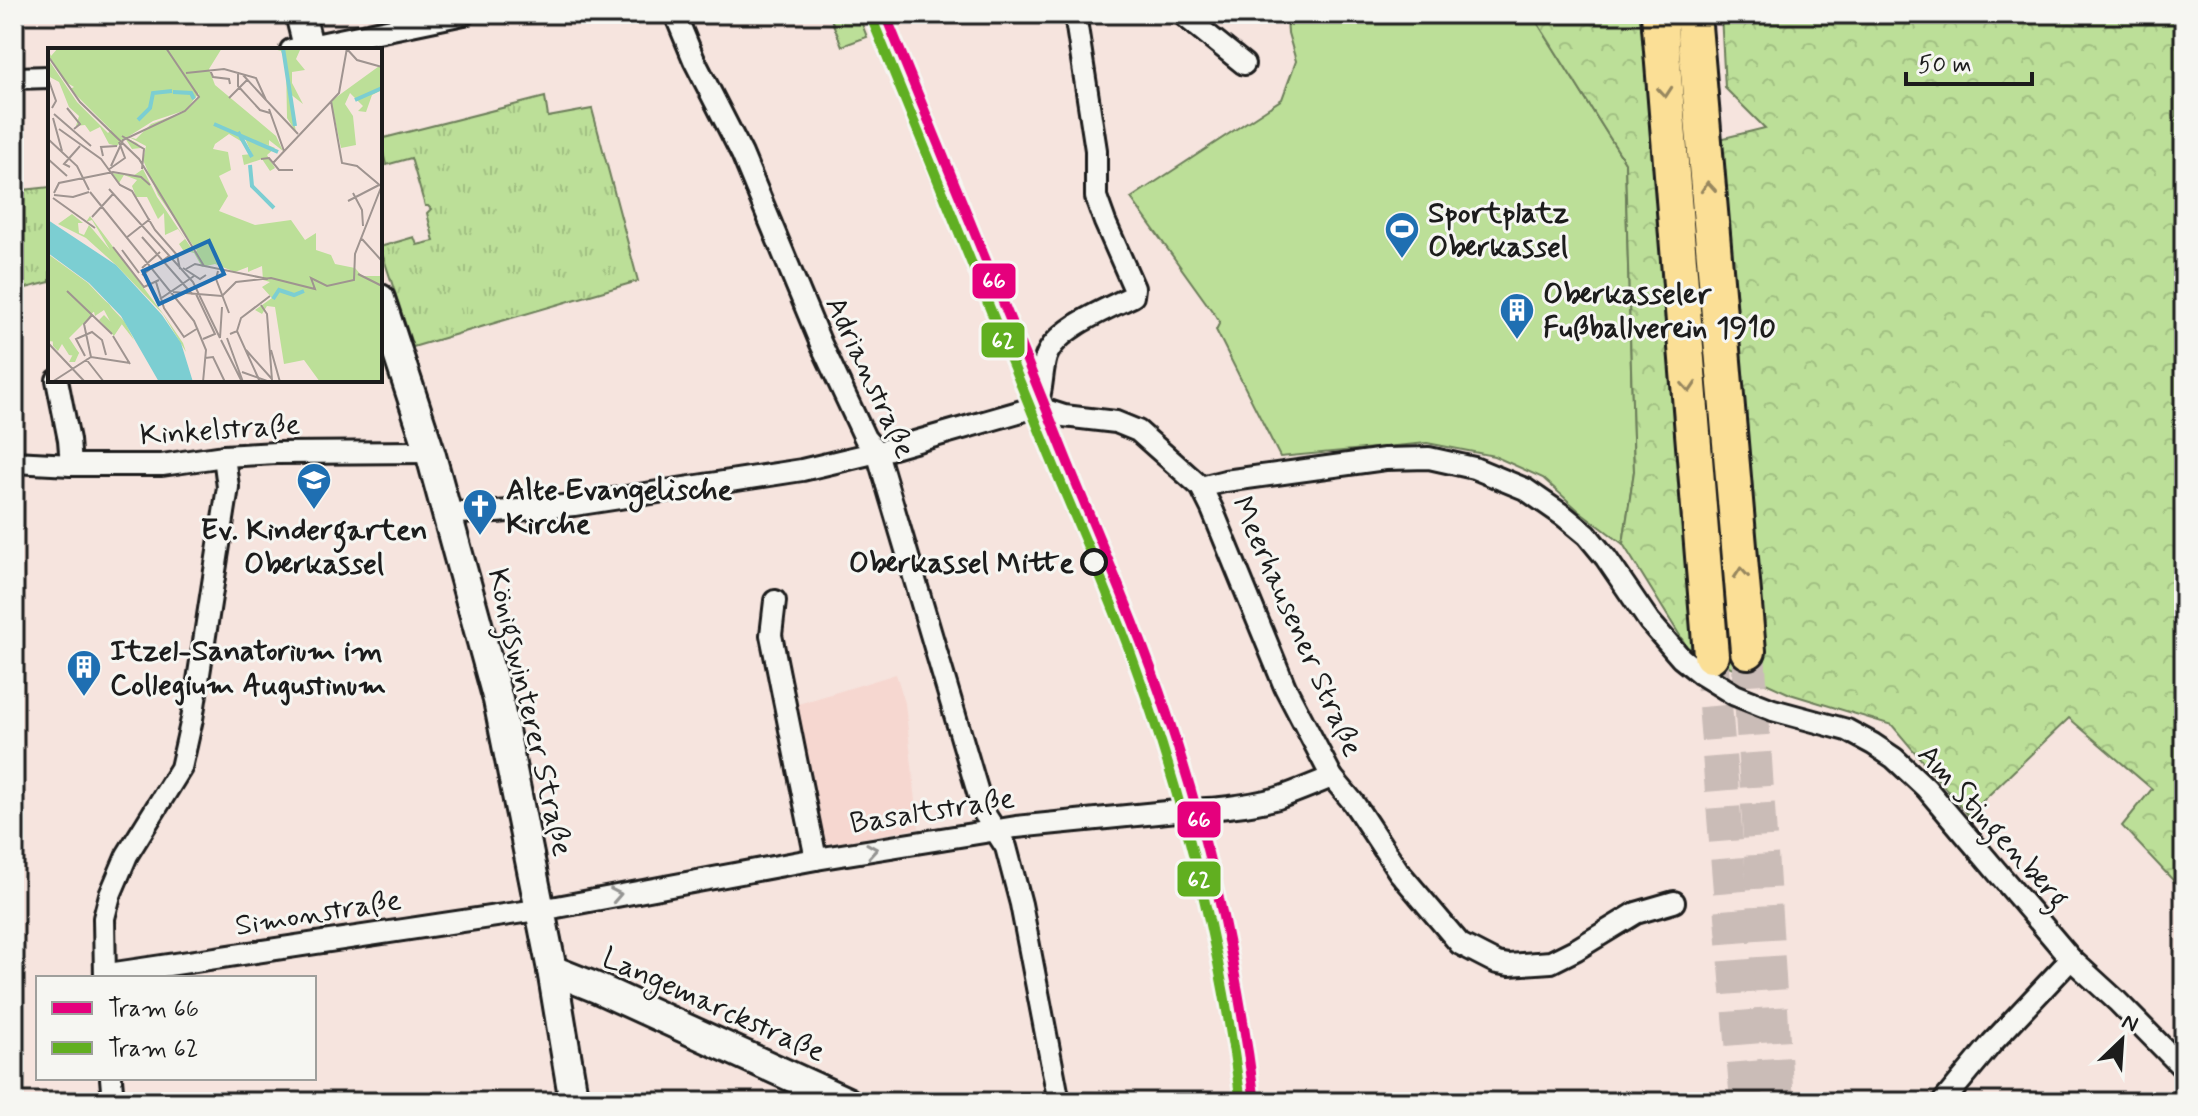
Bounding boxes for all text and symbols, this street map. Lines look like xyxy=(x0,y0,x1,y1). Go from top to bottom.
scale bar xyxy=(1906,36,2032,86)
inset map xyxy=(48,48,382,382)
text: 50 m xyxy=(1918,50,1972,81)
one-way arrow xyxy=(1657,86,1674,99)
one-way arrow xyxy=(1700,180,1717,193)
place label: Sportplatz Oberkassel xyxy=(1428,194,1569,267)
sports icon: Sportplatz Oberkassel xyxy=(1383,210,1421,260)
line badge: 66 xyxy=(971,262,1017,300)
text: 66 xyxy=(982,268,1006,296)
place label: Oberkasseler Fußballverein 1910 xyxy=(1543,275,1776,348)
street label: Adrianstraße xyxy=(815,290,924,465)
building icon: Oberkasseler Fußballverein 1910 xyxy=(1498,291,1536,341)
line badge: 62 xyxy=(980,321,1026,359)
text: 62 xyxy=(992,328,1014,356)
one-way arrow xyxy=(1680,381,1697,394)
street label: Kinkelstraße xyxy=(139,405,302,456)
school or university icon: Ev. Kindergarten Oberkassel xyxy=(295,461,333,511)
place label: Alte Evangelische Kirche xyxy=(506,471,733,544)
church icon: Alte Evangelische Kirche xyxy=(461,487,499,537)
street label: Meerhausener Straße xyxy=(1222,490,1372,763)
place label: Ev. Kindergarten Oberkassel xyxy=(200,511,428,584)
place label: Oberkassel Mitte xyxy=(849,544,1074,583)
marker: Oberkassel Mitte xyxy=(1081,549,1107,575)
street label: Königswinterer Straße xyxy=(475,565,582,861)
one-way arrow xyxy=(1733,566,1750,579)
place label: Itzel-Sanatorium im Collegium Augustinum xyxy=(110,632,386,706)
building icon: Itzel-Sanatorium im Collegium Augustinum xyxy=(65,648,103,698)
street label: Am Stingenberg xyxy=(1906,736,2077,920)
street label: Basaltstraße xyxy=(847,779,1017,844)
line badge: 66 xyxy=(1176,800,1222,839)
text: 66 xyxy=(1187,807,1211,835)
one-way arrow xyxy=(866,842,879,859)
line badge: 62 xyxy=(1176,860,1222,898)
text: 62 xyxy=(1188,867,1210,895)
street label: Simonstraße xyxy=(232,881,404,946)
one-way arrow xyxy=(610,888,623,905)
street label: Langemarckstraße xyxy=(595,939,831,1074)
legend xyxy=(36,976,316,1080)
text: Tram 66 xyxy=(108,994,199,1025)
north arrow xyxy=(2082,1000,2162,1080)
text: N xyxy=(2117,1008,2142,1039)
text: Tram 62 xyxy=(108,1034,198,1065)

